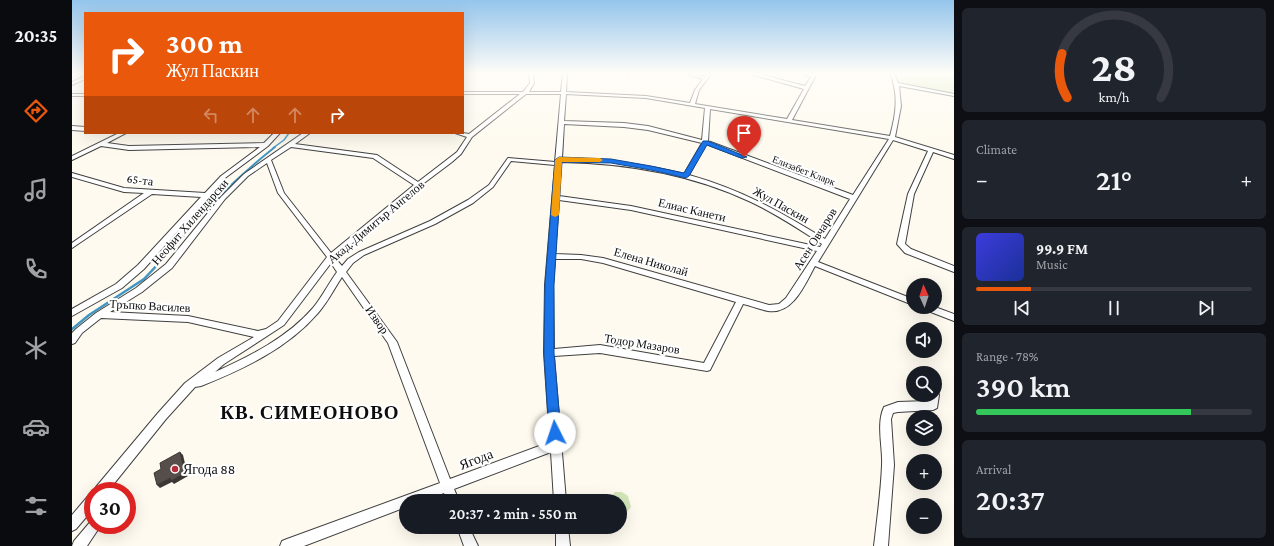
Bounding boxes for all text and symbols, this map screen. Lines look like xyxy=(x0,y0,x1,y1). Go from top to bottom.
text: 20:35 xyxy=(15,26,57,46)
icon: right xyxy=(100,28,152,80)
text: 300 m xyxy=(166,28,243,59)
text: 28 xyxy=(1091,44,1137,90)
text: Жул Паскин xyxy=(166,61,259,81)
text: km/h xyxy=(1099,89,1130,105)
icon: directions xyxy=(22,97,50,125)
icon: left xyxy=(200,104,222,126)
icon: ahead xyxy=(242,104,264,126)
icon: ahead xyxy=(284,104,306,126)
icon: right xyxy=(326,104,348,126)
pin xyxy=(727,116,761,157)
icon: arrive xyxy=(733,122,755,144)
text: Climate xyxy=(976,142,1017,157)
street label: Елизабет Кларк xyxy=(771,153,837,188)
text: 21° xyxy=(1096,163,1132,196)
text: − xyxy=(976,167,988,192)
text: + xyxy=(1240,167,1252,192)
street label: 65-та xyxy=(126,171,155,189)
icon: music xyxy=(22,176,50,204)
street label: Неофит Хилендарски xyxy=(149,176,232,268)
street label: Акад. Димитър Ангелов xyxy=(325,177,427,267)
street label: Жул Паскин xyxy=(751,184,812,226)
street label: Елиас Канети xyxy=(657,195,728,225)
street label: Асен Овчаров xyxy=(790,205,840,273)
text: 99.9 FM xyxy=(1036,241,1088,257)
street label: Елена Николай xyxy=(612,245,690,279)
icon: phone xyxy=(22,255,50,283)
text: Music xyxy=(1036,257,1068,272)
north arrow xyxy=(906,278,942,314)
map controls xyxy=(906,278,942,534)
street label: Тръпко Василев xyxy=(109,297,191,315)
icon: previous xyxy=(1011,297,1033,319)
icon: pause xyxy=(1103,297,1125,319)
icon: next xyxy=(1195,297,1217,319)
street label: Извор xyxy=(362,303,392,337)
button: sound xyxy=(906,322,942,358)
street label: Тодор Мазаров xyxy=(603,331,681,357)
icon: climate xyxy=(22,334,50,362)
text: Range · 78% xyxy=(976,349,1038,364)
button: search xyxy=(906,366,942,402)
text: 390 km xyxy=(976,370,1070,403)
district label: КВ. СИМЕОНОВО xyxy=(220,402,400,423)
button: layers xyxy=(906,410,942,446)
position arrow xyxy=(534,412,576,454)
icon: car xyxy=(22,413,50,441)
street label: Ягода xyxy=(457,445,496,473)
button: + xyxy=(906,454,942,490)
place label: Ягода 88 xyxy=(183,461,235,477)
text: Arrival xyxy=(976,462,1011,477)
marker: Ягода 88 xyxy=(170,464,180,474)
speed limit sign: 30 xyxy=(84,482,136,534)
text: 20:37 xyxy=(976,483,1045,516)
icon: filters xyxy=(22,492,50,520)
button: − xyxy=(906,498,942,534)
text: 20:37 · 2 min · 550 m xyxy=(449,506,577,522)

